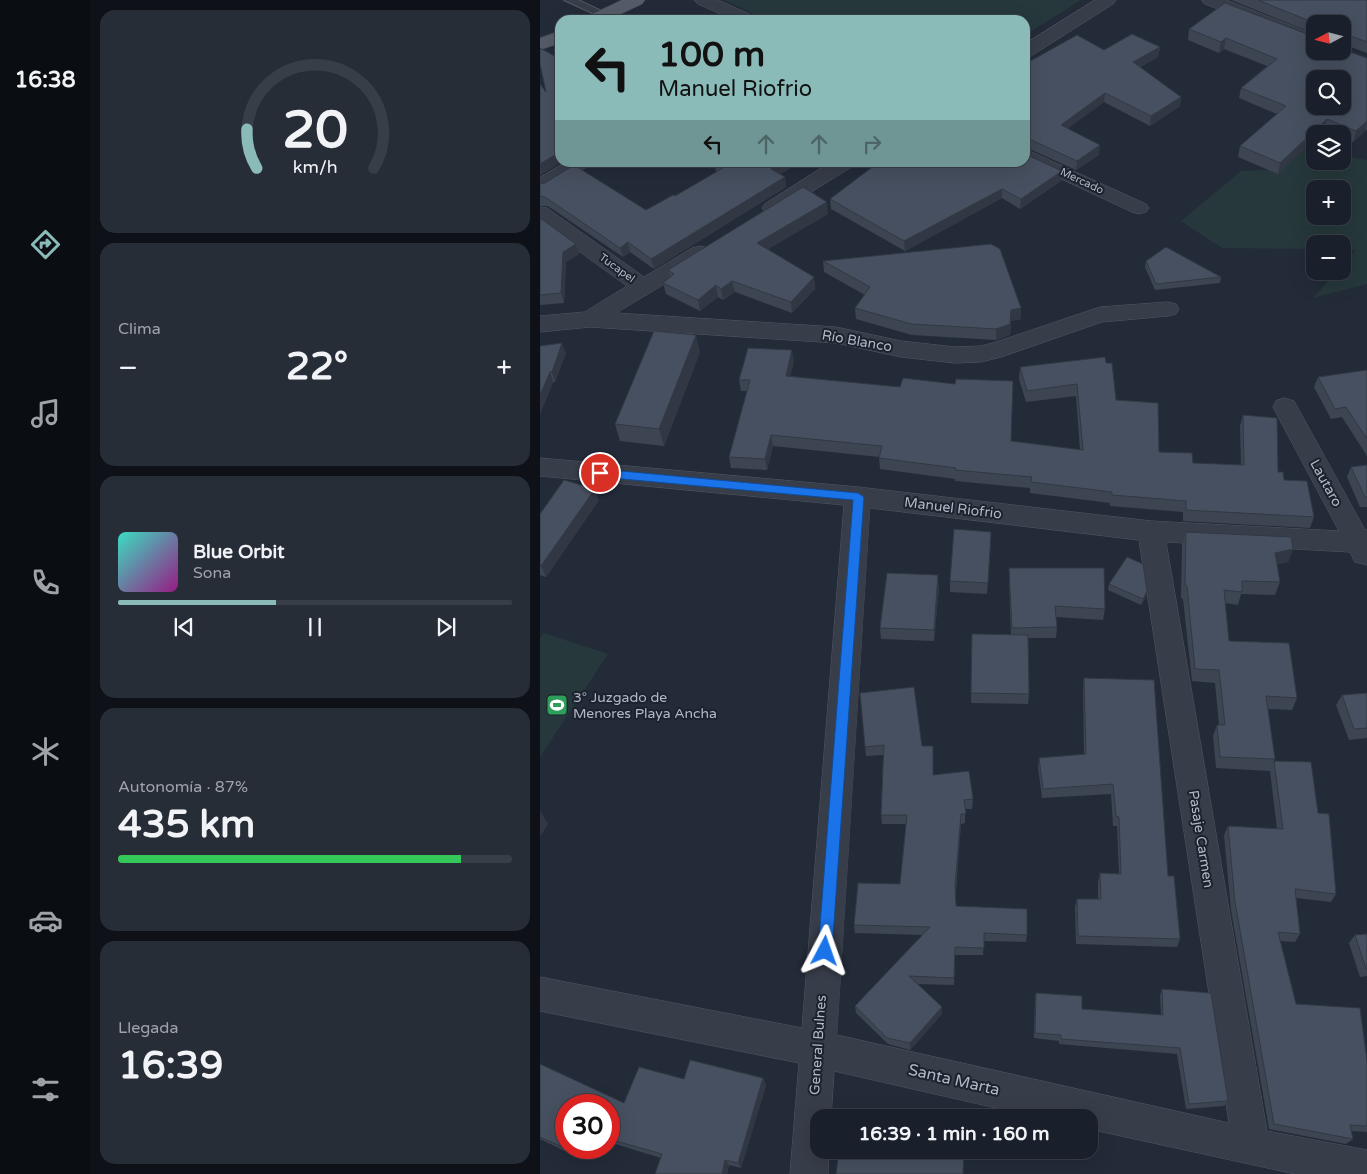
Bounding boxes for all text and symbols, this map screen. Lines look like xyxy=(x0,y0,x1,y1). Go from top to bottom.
north arrow xyxy=(1306,15,1351,60)
map controls xyxy=(1306,15,1351,280)
text: 100 m xyxy=(658,34,765,76)
icon: left xyxy=(575,35,640,100)
text: 16:38 xyxy=(15,67,75,93)
button: search xyxy=(1306,70,1351,115)
text: Manuel Riofrio xyxy=(658,76,812,102)
text: 20 xyxy=(282,99,348,162)
button: layers xyxy=(1306,125,1351,170)
icon: left xyxy=(699,130,727,158)
icon: ahead xyxy=(752,130,780,158)
icon: ahead xyxy=(805,130,833,158)
icon: right xyxy=(858,130,886,158)
text: km/h xyxy=(293,157,337,178)
street label: Mercado xyxy=(1058,165,1106,197)
button: + xyxy=(1306,180,1351,225)
icon: directions xyxy=(28,227,63,262)
button: − xyxy=(1306,235,1351,280)
street label: Tucapel xyxy=(597,251,637,285)
text: Clima xyxy=(118,319,161,339)
street label: Río Blanco xyxy=(821,326,893,356)
text: 22° xyxy=(286,344,348,390)
text: − xyxy=(118,351,138,385)
text: + xyxy=(496,351,512,385)
icon: music xyxy=(28,396,63,431)
pin xyxy=(579,452,621,494)
street label: Lautaro xyxy=(1306,456,1346,510)
icon: arrive xyxy=(586,459,614,487)
street label: Manuel Riofrio xyxy=(903,494,1003,522)
text: Blue Orbit xyxy=(193,541,285,563)
text: Sona xyxy=(193,563,231,583)
icon: phone xyxy=(28,565,63,600)
icon: previous xyxy=(170,613,198,641)
icon: pause xyxy=(301,613,329,641)
icon: next xyxy=(432,613,460,641)
place label: 3° Juzgado de Menores Playa Ancha xyxy=(573,689,717,722)
sports icon: 3° Juzgado de Menores Playa Ancha xyxy=(545,693,569,717)
icon: climate xyxy=(28,734,63,769)
text: Autonomía · 87% xyxy=(118,777,248,797)
street label: Pasaje Carmen xyxy=(1185,789,1217,889)
text: 435 km xyxy=(118,802,255,848)
icon: car xyxy=(28,903,63,938)
position arrow xyxy=(798,924,850,976)
street label: General Bulnes xyxy=(806,994,830,1096)
text: Llegada xyxy=(118,1018,178,1038)
text: 16:39 xyxy=(118,1043,223,1089)
street label: Santa Marta xyxy=(906,1060,1002,1100)
icon: filters xyxy=(28,1072,63,1107)
speed limit sign: 30 xyxy=(555,1094,620,1159)
text: 16:39 · 1 min · 160 m xyxy=(858,1123,1050,1145)

